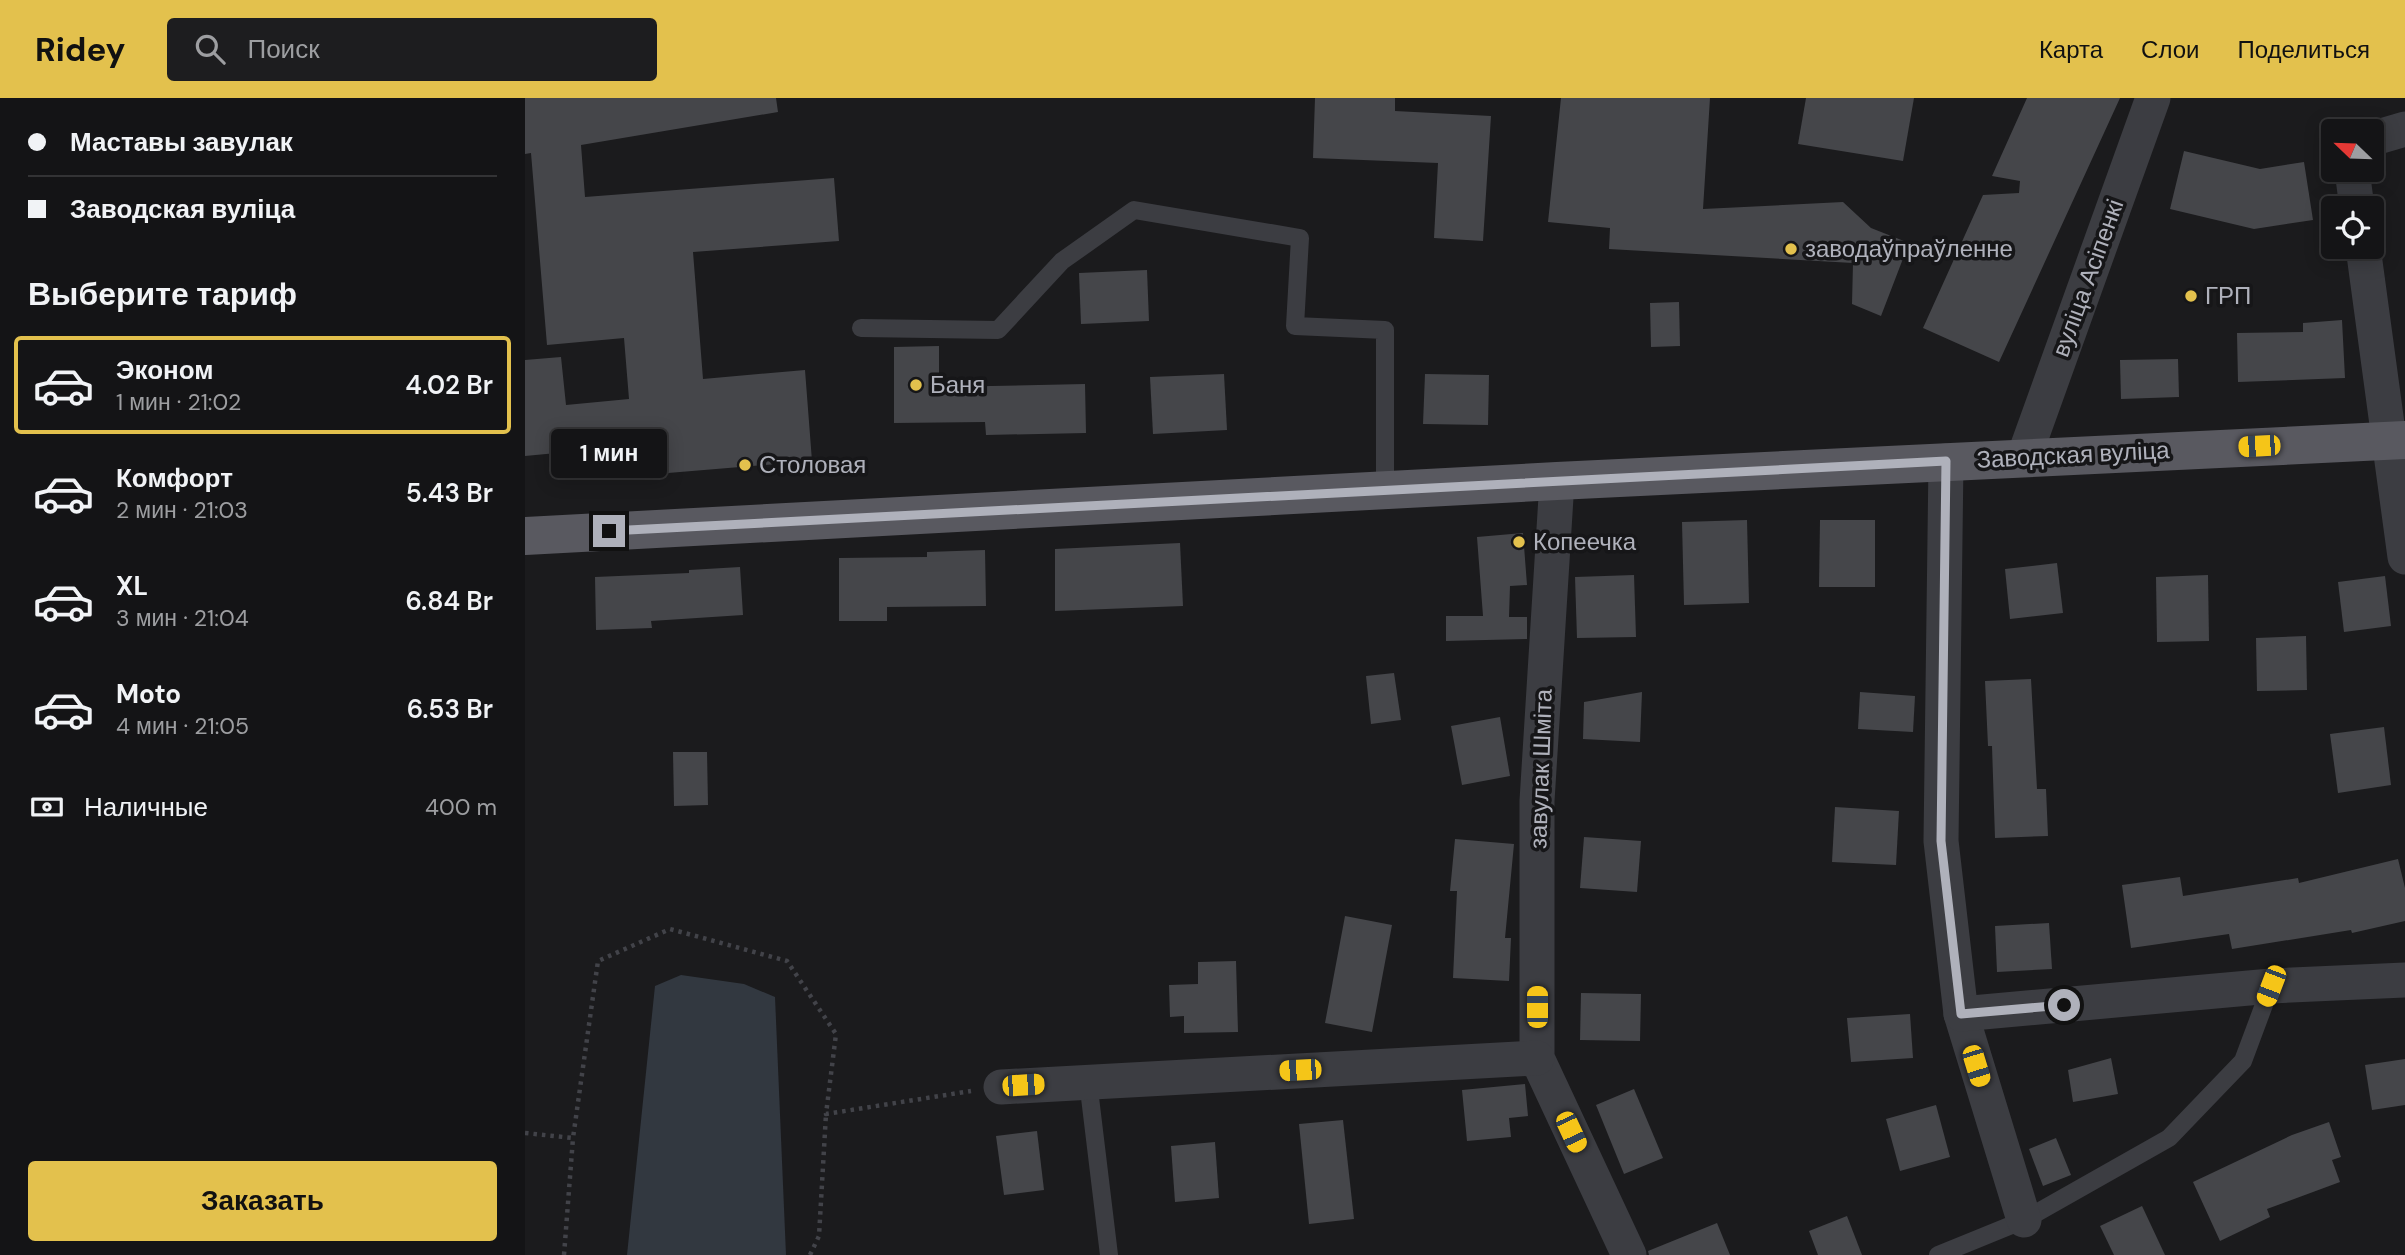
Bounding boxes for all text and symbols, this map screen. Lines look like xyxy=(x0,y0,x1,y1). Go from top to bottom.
search box xyxy=(167,18,657,81)
text: Ridey xyxy=(35,28,125,71)
icon: search xyxy=(191,30,229,68)
text: Поиск xyxy=(247,32,320,66)
text: Карта xyxy=(2039,34,2103,65)
text: Слои xyxy=(2141,34,2199,65)
text: Поделиться xyxy=(2237,34,2370,65)
north arrow xyxy=(2321,119,2383,182)
map controls xyxy=(2321,119,2384,259)
text: Маставы завулак xyxy=(70,125,293,159)
text: Заводская вуліца xyxy=(70,192,295,226)
street label: вуліца Асіпенкі xyxy=(2045,195,2130,361)
button: locate xyxy=(2321,196,2384,259)
place label: заводаўпраўленне xyxy=(1805,233,2013,264)
marker: заводаўпраўленне xyxy=(1783,241,1799,257)
text: Выберите тариф xyxy=(28,273,297,315)
place label: ГРП xyxy=(2205,280,2251,311)
marker: ГРП xyxy=(2183,288,2199,304)
text: Эконом xyxy=(116,353,214,387)
icon: car xyxy=(32,354,95,417)
text: 4.02 Br xyxy=(405,368,493,402)
place label: Баня xyxy=(930,369,985,400)
marker: Баня xyxy=(908,377,924,393)
text: 1 мин · 21:02 xyxy=(116,387,241,417)
callout: 1 мин xyxy=(551,430,667,478)
street label: Заводская вуліца xyxy=(1976,434,2171,475)
car xyxy=(2238,434,2281,458)
text: 1 мин xyxy=(580,438,638,468)
place label: Столовая xyxy=(759,449,866,480)
marker: Столовая xyxy=(737,457,753,473)
text: Комфорт xyxy=(116,461,233,495)
icon: car xyxy=(32,462,95,525)
text: 5.43 Br xyxy=(406,476,493,510)
text: 2 мин · 21:03 xyxy=(116,495,248,525)
route end xyxy=(593,515,625,547)
place label: Копеечка xyxy=(1533,526,1637,557)
marker: Копеечка xyxy=(1511,534,1527,550)
text: XL xyxy=(116,569,148,603)
icon: car xyxy=(32,570,95,633)
text: 6.84 Br xyxy=(405,584,493,618)
text: 3 мин · 21:04 xyxy=(116,603,249,633)
text: Moto xyxy=(116,677,181,711)
icon: car xyxy=(32,678,95,741)
street label: завулак Шміта xyxy=(1522,688,1559,850)
text: 6.53 Br xyxy=(407,692,493,726)
text: 4 мин · 21:05 xyxy=(116,711,249,741)
icon: cash xyxy=(28,788,66,826)
text: Наличные xyxy=(84,790,208,824)
text: 400 m xyxy=(425,792,497,822)
car xyxy=(2254,963,2289,1009)
car xyxy=(1527,986,1548,1028)
route start xyxy=(2048,989,2080,1021)
car xyxy=(1960,1043,1993,1089)
car xyxy=(1279,1058,1322,1082)
car xyxy=(1002,1073,1045,1097)
car xyxy=(1553,1109,1590,1155)
button: Заказать xyxy=(28,1161,497,1241)

